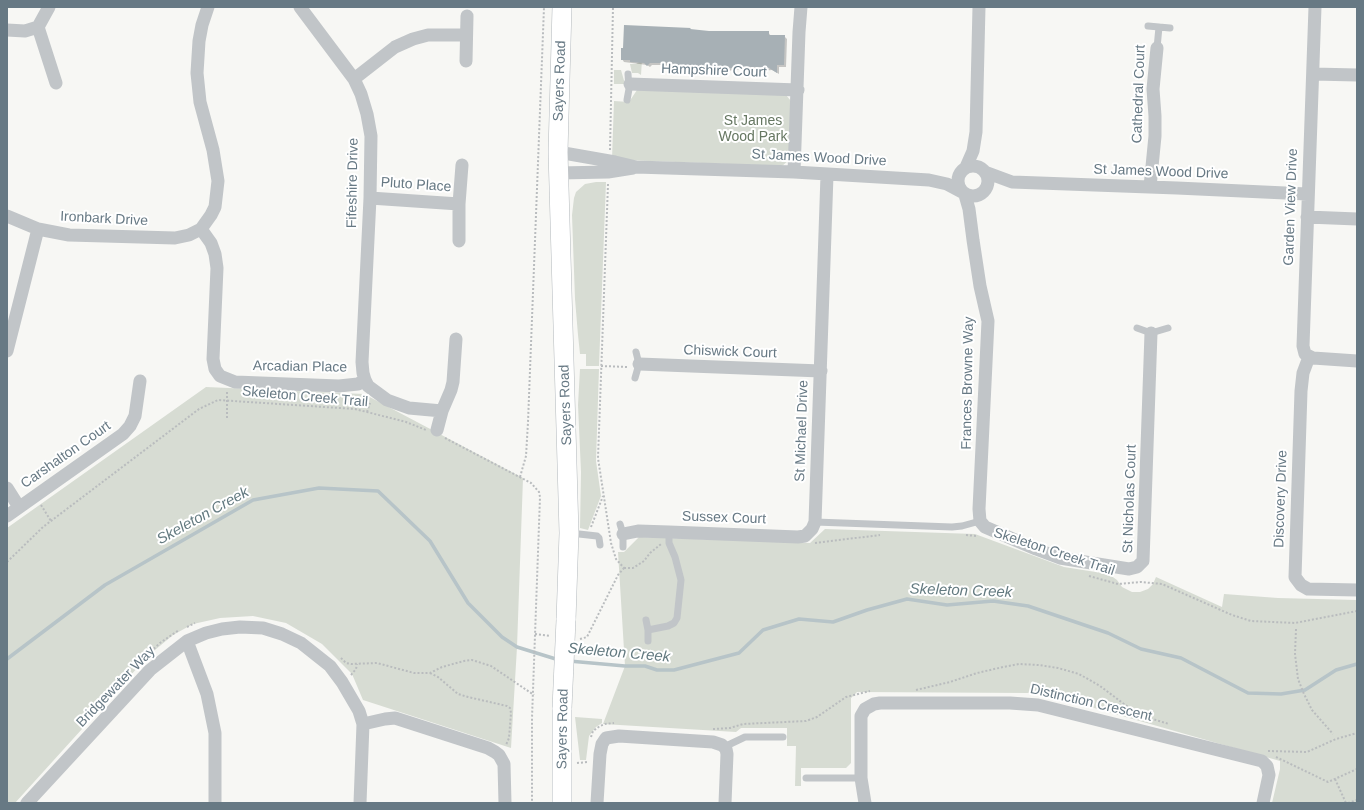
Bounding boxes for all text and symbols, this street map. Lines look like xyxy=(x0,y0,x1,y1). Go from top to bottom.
street label: Sayers Road xyxy=(550,40,570,122)
street label: Cathedral Court xyxy=(1129,44,1149,144)
street label: Hampshire Court xyxy=(661,61,767,81)
park label: St James Wood Park xyxy=(719,113,787,146)
street label: Fifeshire Drive xyxy=(344,138,362,228)
street label: St James Wood Drive xyxy=(751,146,887,170)
street label: Garden View Drive xyxy=(1281,148,1301,266)
street label: St James Wood Drive xyxy=(1093,161,1229,183)
street label: Pluto Place xyxy=(380,174,452,196)
street label: Ironbark Drive xyxy=(60,208,148,230)
street label: Frances Browne Way xyxy=(958,316,978,450)
street label: Chiswick Court xyxy=(683,342,777,362)
street label: Arcadian Place xyxy=(253,358,347,376)
street label: Sayers Road xyxy=(556,364,576,446)
street label: St Michael Drive xyxy=(792,380,812,482)
street label: Skeleton Creek Trail xyxy=(241,383,369,411)
street label: Carshalton Court xyxy=(18,418,114,492)
street label: St Nicholas Court xyxy=(1120,444,1140,554)
street label: Discovery Drive xyxy=(1271,450,1291,548)
water label: Skeleton Creek xyxy=(154,483,252,549)
street label: Sussex Court xyxy=(682,508,766,528)
street label: Skeleton Creek Trail xyxy=(991,524,1117,580)
water label: Skeleton Creek xyxy=(909,580,1013,602)
water label: Skeleton Creek xyxy=(567,640,671,666)
street label: Bridgewater Way xyxy=(73,643,159,731)
street label: Distinction Crescent xyxy=(1028,681,1154,725)
street label: Sayers Road xyxy=(554,688,572,770)

